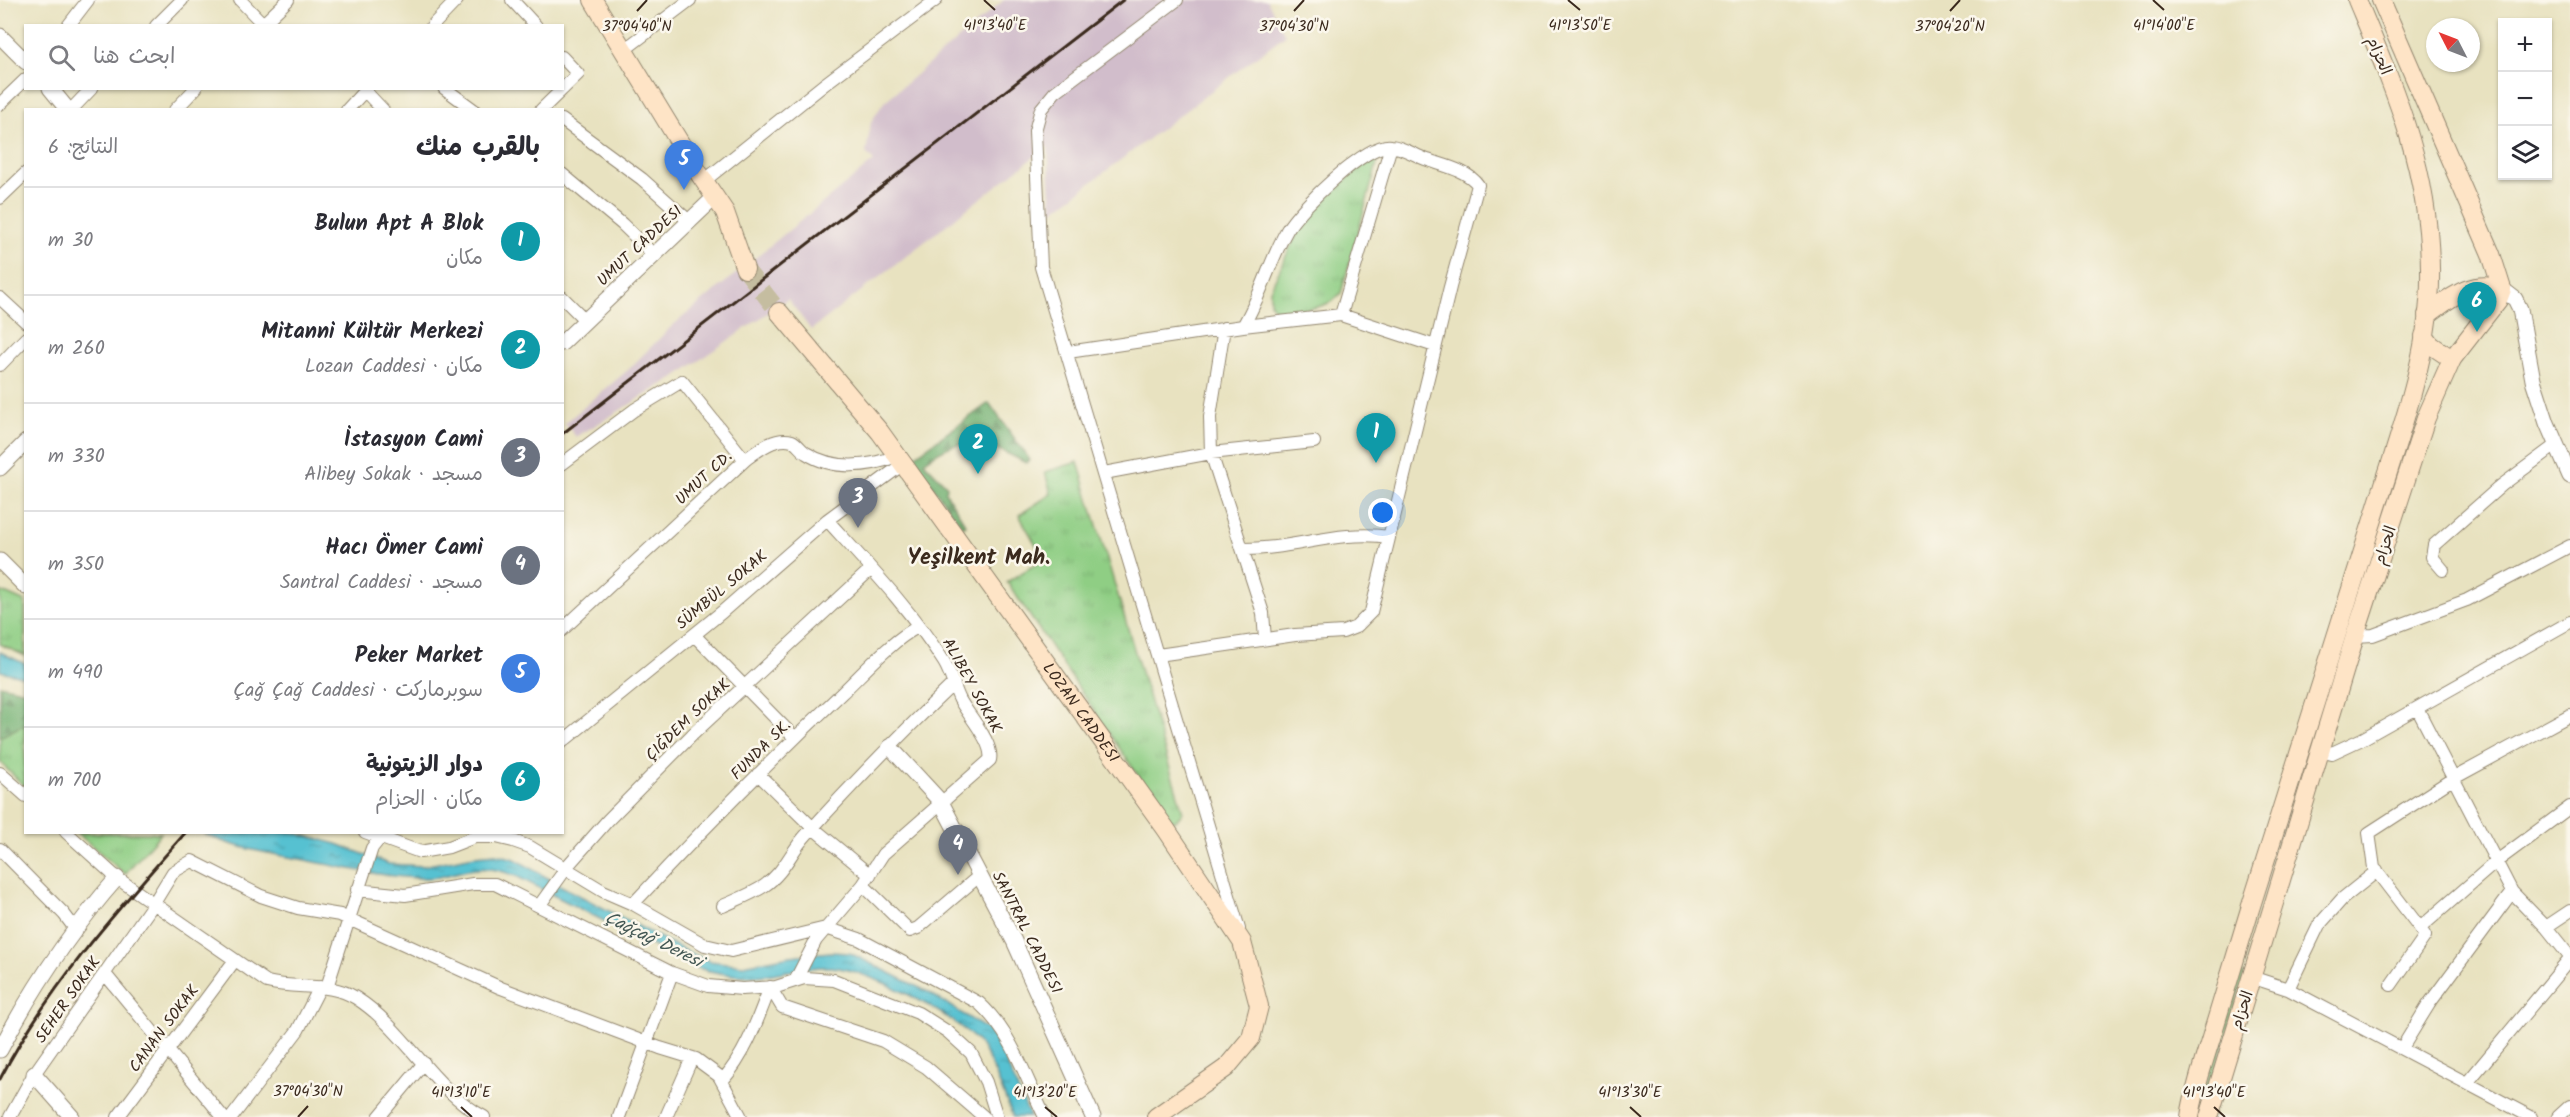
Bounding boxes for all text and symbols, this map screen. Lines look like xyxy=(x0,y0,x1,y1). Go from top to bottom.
text: 41°13'40"E xyxy=(963,14,1028,38)
text: 41°13'50"E xyxy=(1549,14,1613,38)
text: 41°14'00"E xyxy=(2133,14,2196,38)
text: 37°04'40"N xyxy=(602,15,672,39)
text: 37°04'30"N xyxy=(1259,15,1329,39)
text: 37°04'20"N xyxy=(1915,15,1985,39)
north arrow xyxy=(2426,18,2480,72)
map controls xyxy=(2498,18,2552,180)
button: + xyxy=(2498,18,2552,72)
search box xyxy=(24,24,564,90)
street label: الحزام xyxy=(2359,32,2398,79)
text: ابحث هنا xyxy=(93,40,175,75)
icon: search xyxy=(45,41,78,74)
button: − xyxy=(2498,72,2552,126)
button: layers xyxy=(2498,126,2552,180)
text: بالقرب منك xyxy=(416,127,540,169)
text: النتائج: 6 xyxy=(48,132,118,164)
pin: 5 xyxy=(664,140,704,190)
street label: UMUT CADDESI xyxy=(591,200,689,293)
text: Bulun Apt A Blok xyxy=(315,207,483,242)
text: 30 m xyxy=(48,225,93,257)
text: 1 xyxy=(517,225,524,257)
text: مكان xyxy=(446,243,483,275)
pin: 6 xyxy=(2458,282,2496,332)
text: Mitanni Kültür Merkezi xyxy=(261,315,483,350)
text: 260 m xyxy=(48,333,105,365)
text: 2 xyxy=(515,333,526,365)
text: مكان · Lozan Caddesi xyxy=(305,351,483,383)
pin: 1 xyxy=(1356,414,1396,463)
text: İstasyon Cami xyxy=(344,423,483,458)
pin: 2 xyxy=(958,424,998,474)
text: 330 m xyxy=(48,441,105,473)
text: 3 xyxy=(515,441,526,473)
street label: UMUT CD. xyxy=(670,445,738,511)
text: مسجد · Alibey Sokak xyxy=(304,459,483,491)
pin: 3 xyxy=(838,478,878,528)
your location xyxy=(1368,498,1397,527)
street label: الحزام xyxy=(2367,523,2404,568)
text: Hacı Ömer Cami xyxy=(325,531,483,566)
district label: Yeşilkent Mah. xyxy=(908,541,1050,576)
street label: SÜMBÜL SOKAK xyxy=(671,544,773,636)
text: 350 m xyxy=(48,549,104,581)
text: 4 xyxy=(515,549,526,581)
text: مسجد · Santral Caddesi xyxy=(280,567,483,599)
street label: ALIBEY SOKAK xyxy=(935,634,1008,738)
text: Peker Market xyxy=(355,639,483,674)
text: 490 m xyxy=(48,657,103,689)
text: 5 xyxy=(515,657,526,689)
street label: LOZAN CADDESI xyxy=(1036,658,1125,768)
street label: ÇIĞDEM SOKAK xyxy=(640,672,737,767)
text: سوبرماركت · Çağ Çağ Caddesi xyxy=(233,675,483,707)
street label: FUNDA SK. xyxy=(725,714,797,786)
text: دوار الزيتونية xyxy=(366,748,483,783)
text: 700 m xyxy=(48,765,101,797)
text: 6 xyxy=(515,765,526,797)
text: مكان · الحزام xyxy=(375,784,483,816)
pin: 4 xyxy=(938,826,978,875)
street label: SANTRAL CADDESI xyxy=(985,867,1068,998)
water label: Çağçağ Deresi xyxy=(599,904,711,978)
street label: SEHER SOKAK xyxy=(29,951,108,1048)
street label: CANAN SOKAK xyxy=(123,979,206,1078)
street label: الحزام xyxy=(2224,988,2261,1033)
text: 37°04'30"N xyxy=(273,1080,343,1104)
text: 41°13'10"E xyxy=(431,1081,492,1105)
text: 41°13'20"E xyxy=(1013,1081,1078,1105)
text: 41°13'30"E xyxy=(1598,1081,1663,1105)
text: 41°13'40"E xyxy=(2182,1081,2247,1105)

